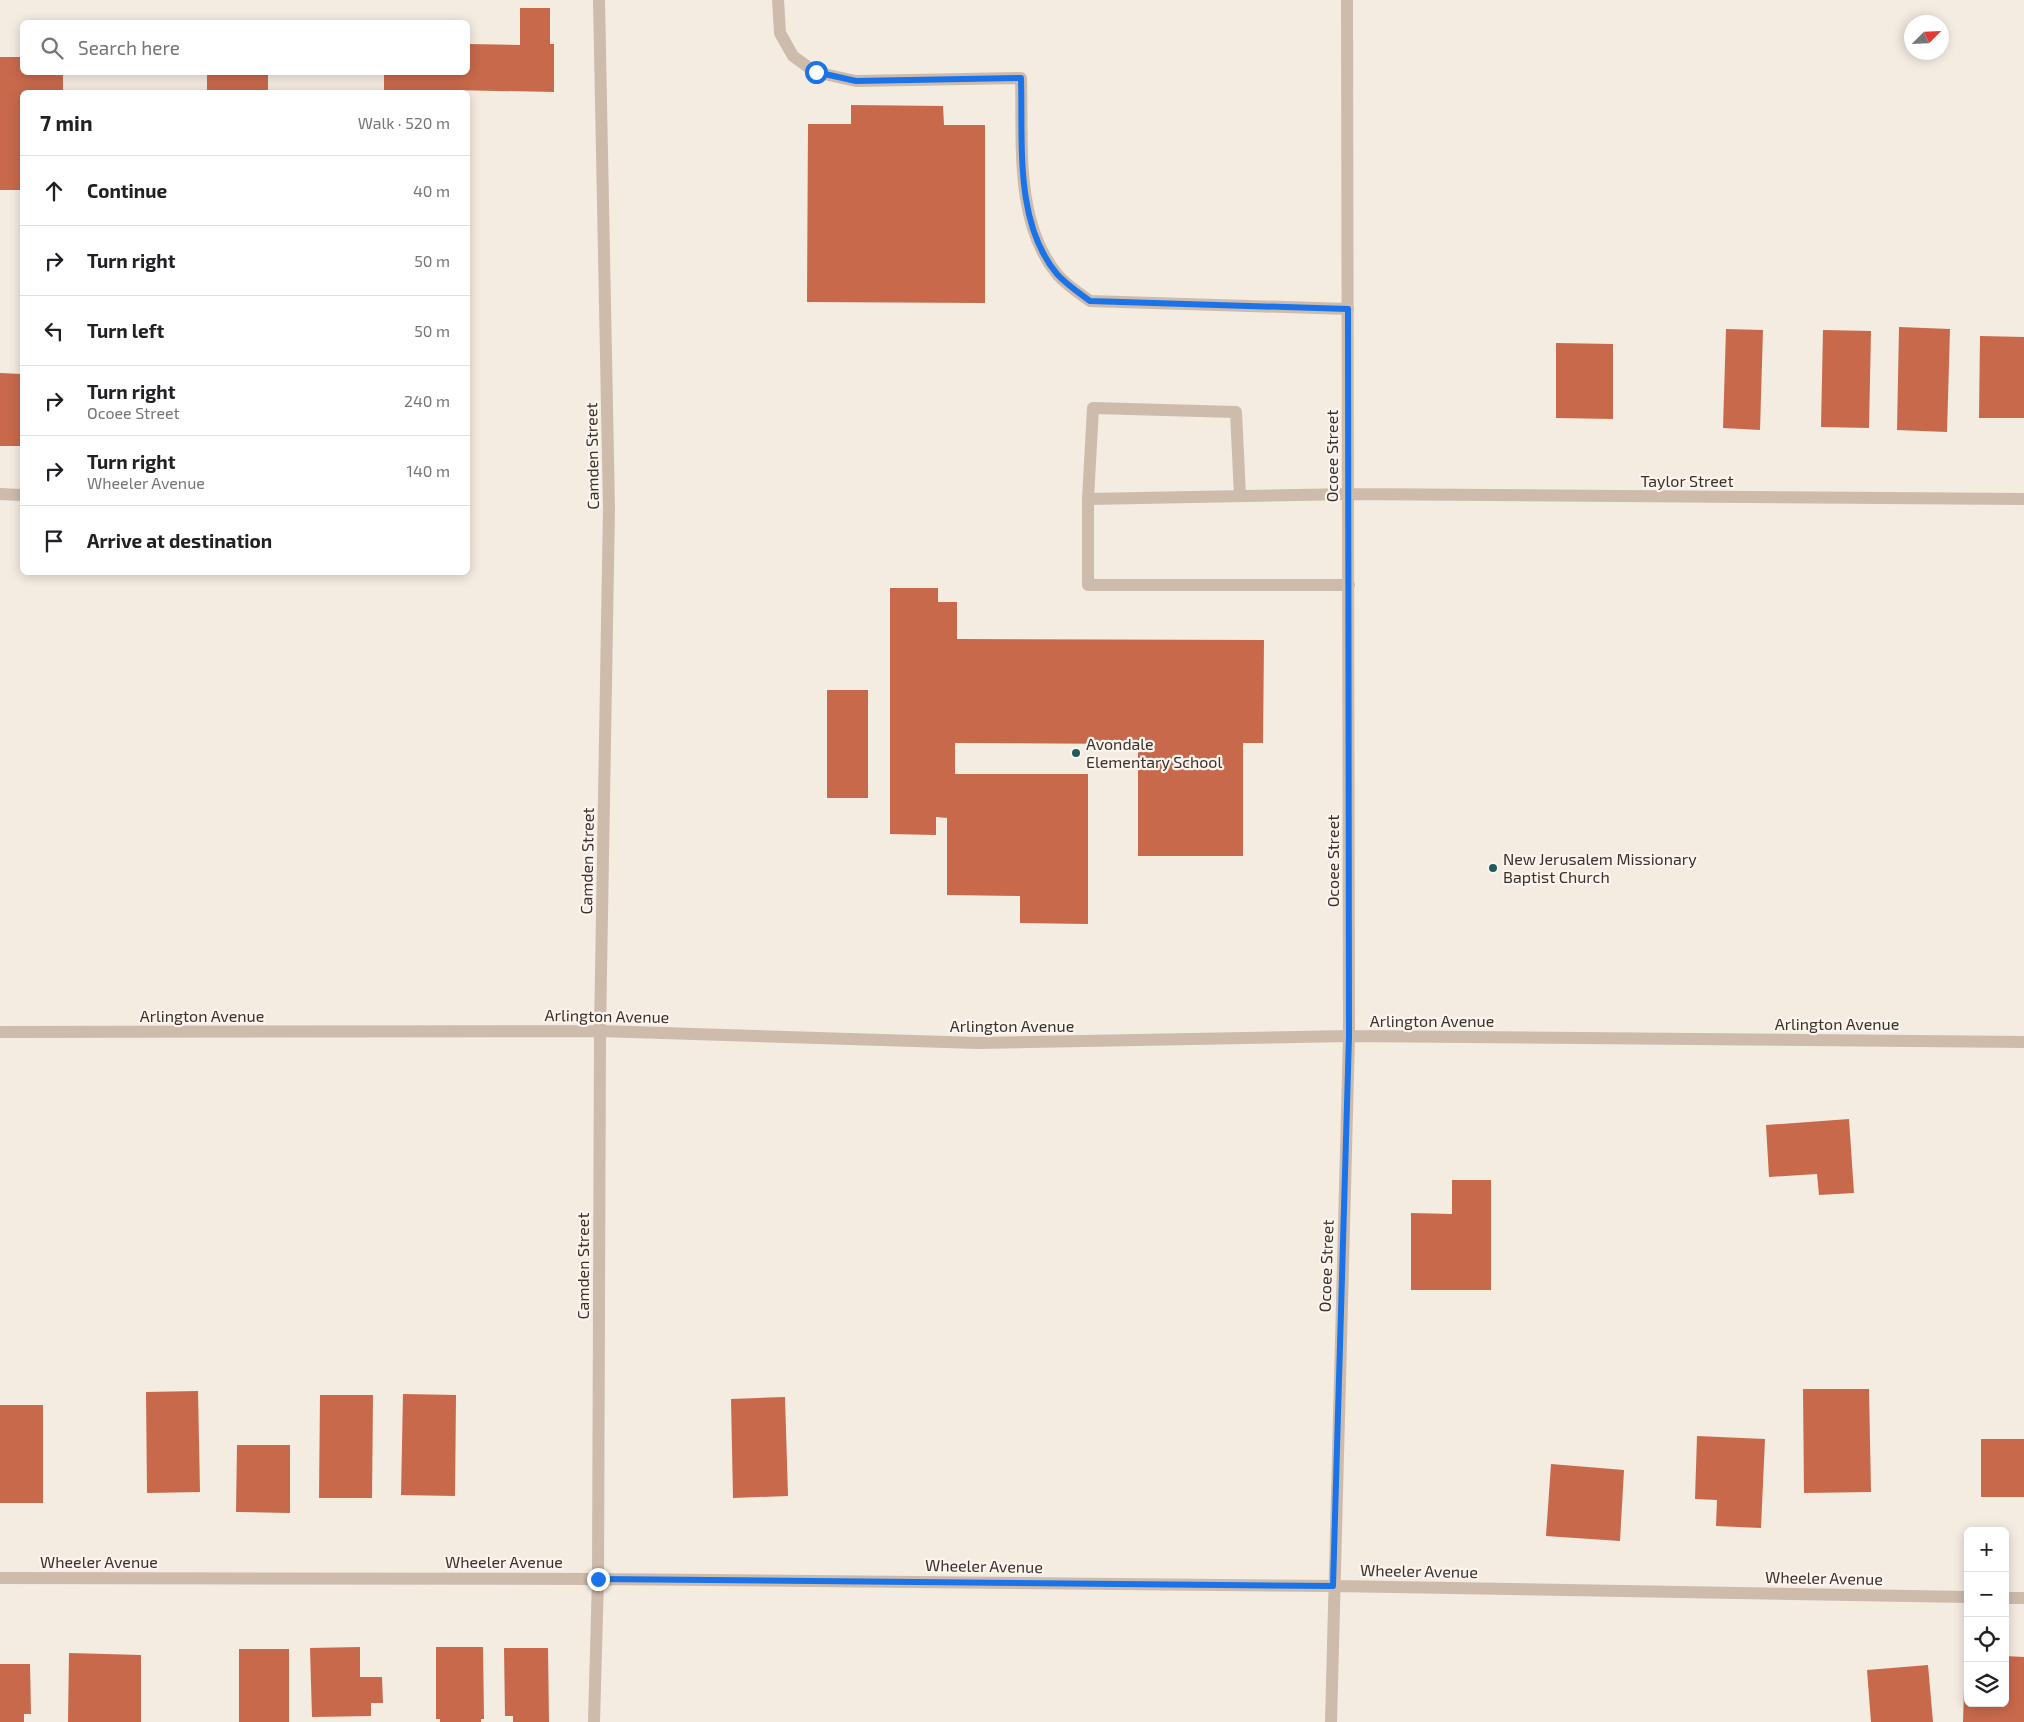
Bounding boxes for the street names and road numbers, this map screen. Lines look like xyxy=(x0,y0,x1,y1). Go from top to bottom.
street label: Camden Street xyxy=(581,402,602,510)
street label: Ocoee Street xyxy=(1322,410,1341,502)
street label: Taylor Street xyxy=(1641,471,1734,490)
street label: Camden Street xyxy=(576,807,597,915)
street label: Ocoee Street xyxy=(1323,815,1342,907)
street label: Arlington Avenue xyxy=(545,1005,669,1026)
street label: Arlington Avenue xyxy=(140,1006,264,1025)
street label: Arlington Avenue xyxy=(1370,1011,1494,1030)
street label: Arlington Avenue xyxy=(1775,1014,1899,1033)
street label: Arlington Avenue xyxy=(950,1016,1074,1035)
street label: Camden Street xyxy=(573,1212,592,1320)
street label: Ocoee Street xyxy=(1314,1219,1337,1313)
street label: Wheeler Avenue xyxy=(40,1552,158,1571)
street label: Wheeler Avenue xyxy=(445,1552,563,1571)
street label: Wheeler Avenue xyxy=(925,1555,1043,1576)
street label: Wheeler Avenue xyxy=(1360,1560,1478,1581)
street label: Wheeler Avenue xyxy=(1765,1567,1883,1588)

